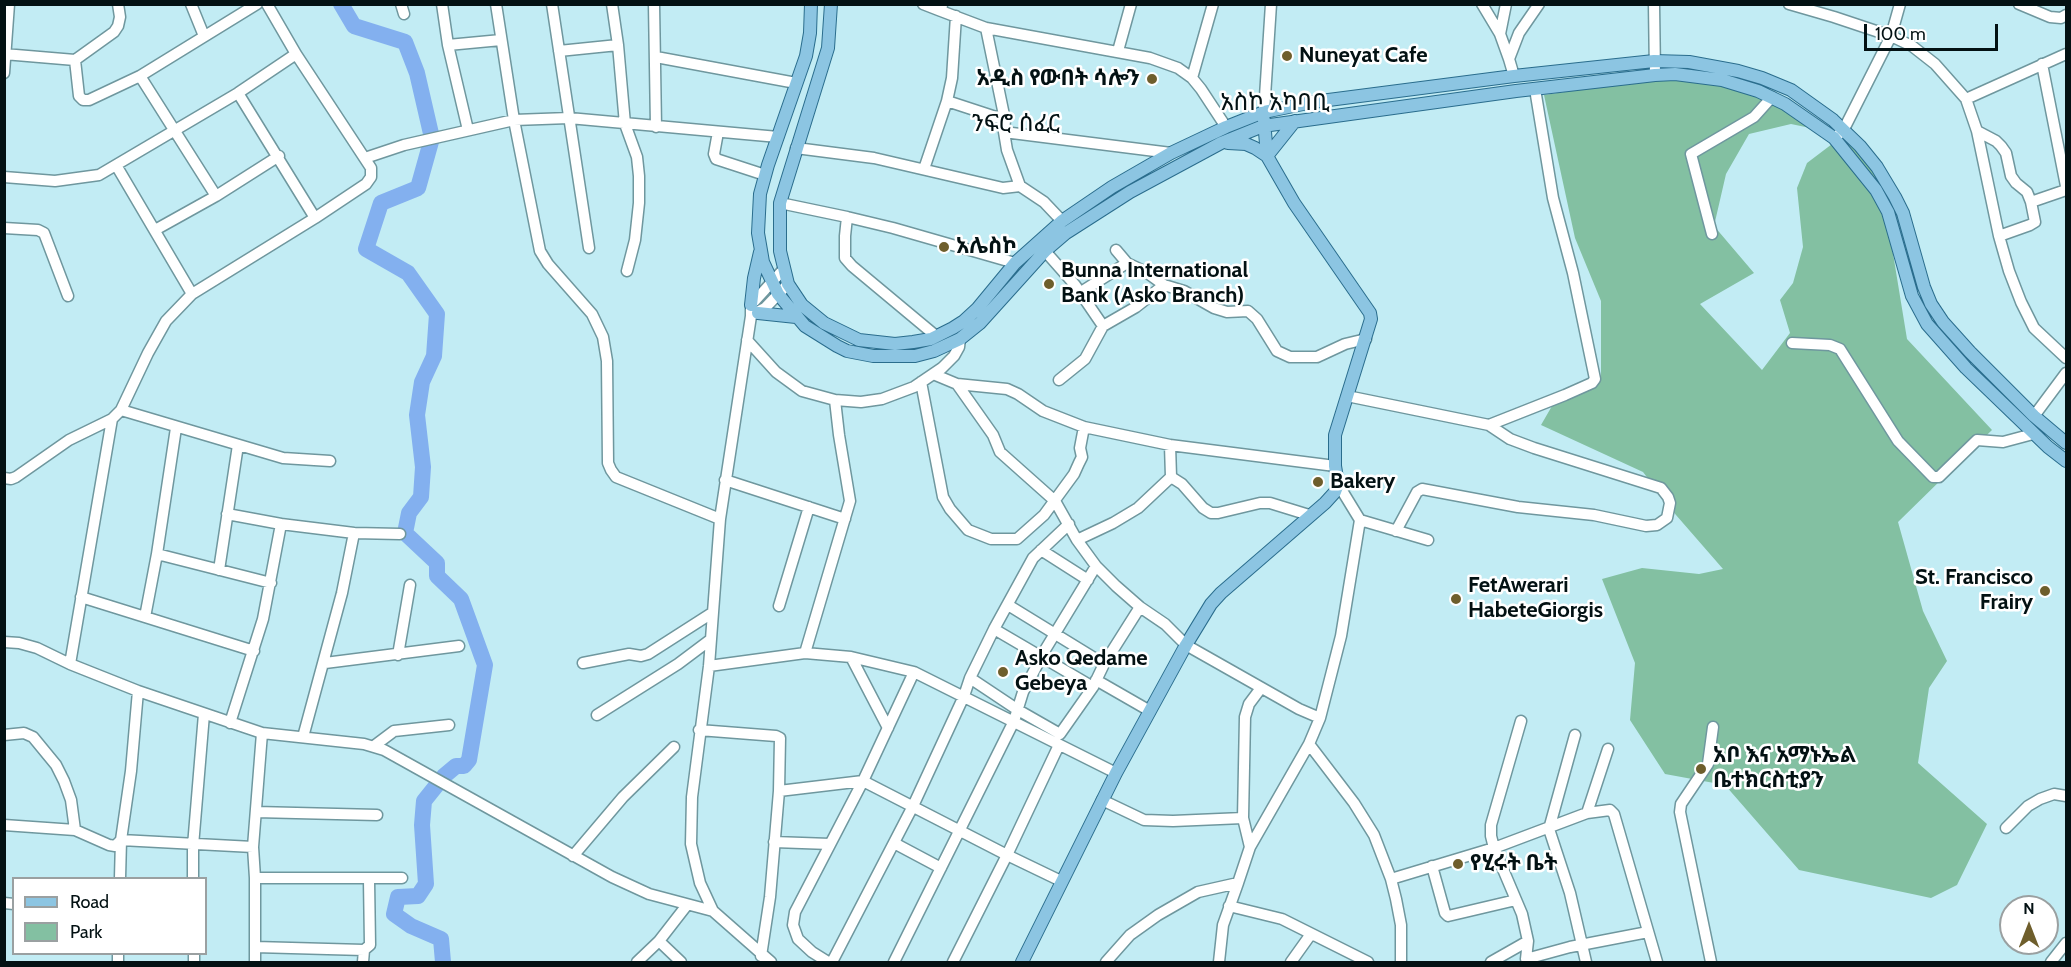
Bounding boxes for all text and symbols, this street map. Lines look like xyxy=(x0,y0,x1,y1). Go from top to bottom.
scale bar xyxy=(1867,12,2000,50)
text: 100 m xyxy=(1875,23,1926,45)
place label: Nuneyat Cafe xyxy=(1299,43,1428,69)
marker: Nuneyat Cafe xyxy=(1280,49,1294,63)
place label: አዲስ የውበት ሳሎን xyxy=(976,66,1140,92)
marker: አዲስ የውበት ሳሎን xyxy=(1145,72,1159,86)
district label: አስኮ አካባቢ xyxy=(1220,89,1330,117)
district label: ንፍሮ ሰፈር xyxy=(972,110,1060,138)
place label: አሌስኮ xyxy=(956,234,1017,260)
marker: አሌስኮ xyxy=(937,240,951,254)
place label: Bunna International Bank (Asko Branch) xyxy=(1061,258,1248,310)
marker: Bunna International Bank (Asko Branch) xyxy=(1042,277,1056,291)
place label: Bakery xyxy=(1330,469,1395,495)
marker: Bakery xyxy=(1311,475,1325,489)
place label: St. Francisco Frairy xyxy=(1915,565,2033,616)
place label: FetAwerari HabeteGiorgis xyxy=(1468,573,1603,624)
marker: St. Francisco Frairy xyxy=(2038,584,2052,598)
marker: FetAwerari HabeteGiorgis xyxy=(1449,592,1463,606)
place label: Asko Qedame Gebeya xyxy=(1015,646,1148,698)
marker: Asko Qedame Gebeya xyxy=(996,665,1010,679)
place label: አቦ እና አማኑኤል ቤተክርስቲያን xyxy=(1713,743,1856,794)
marker: አቦ እና አማኑኤል ቤተክርስቲያን xyxy=(1694,762,1708,776)
place label: የሂሩት ቤት xyxy=(1470,851,1557,877)
marker: የሂሩት ቤት xyxy=(1451,857,1465,871)
legend xyxy=(12,877,207,955)
text: Road xyxy=(70,891,109,913)
north arrow xyxy=(1999,895,2059,955)
text: N xyxy=(2023,899,2035,918)
text: Park xyxy=(70,921,102,943)

